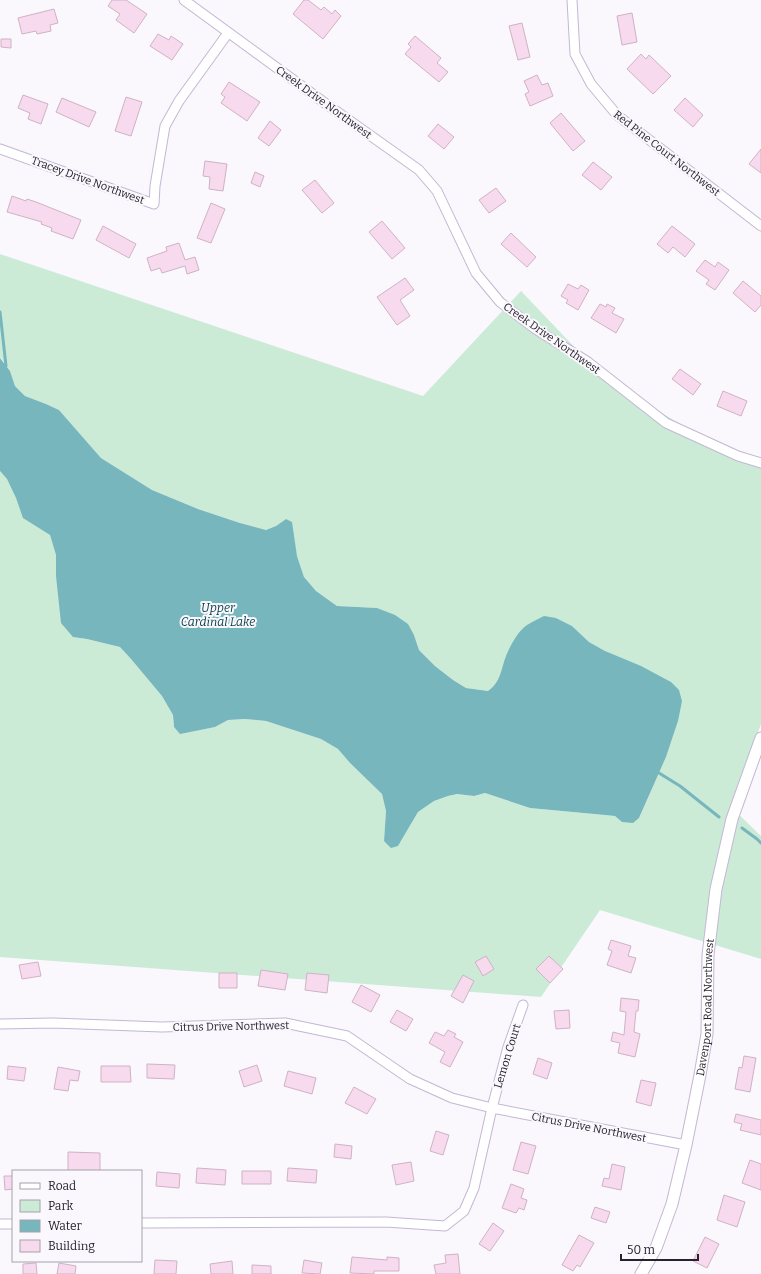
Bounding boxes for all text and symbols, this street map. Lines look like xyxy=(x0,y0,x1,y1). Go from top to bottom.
street label: Creek Drive Northwest xyxy=(273,63,374,142)
street label: Red Pine Court Northwest xyxy=(611,108,723,199)
street label: Tracey Drive Northwest xyxy=(30,154,146,207)
street label: Creek Drive Northwest xyxy=(501,300,603,377)
water label: Upper Cardinal Lake xyxy=(181,601,255,629)
street label: Davenport Road Northwest xyxy=(694,938,717,1077)
street label: Citrus Drive Northwest xyxy=(173,1019,289,1034)
street label: Lemon Court xyxy=(492,1022,523,1090)
street label: Citrus Drive Northwest xyxy=(531,1110,647,1145)
legend xyxy=(12,1170,142,1262)
text: Road xyxy=(48,1179,76,1193)
text: Park xyxy=(48,1199,74,1213)
text: Water xyxy=(48,1219,83,1233)
scale bar xyxy=(621,1236,698,1262)
text: Building xyxy=(48,1239,95,1253)
text: 50 m xyxy=(627,1243,656,1257)

